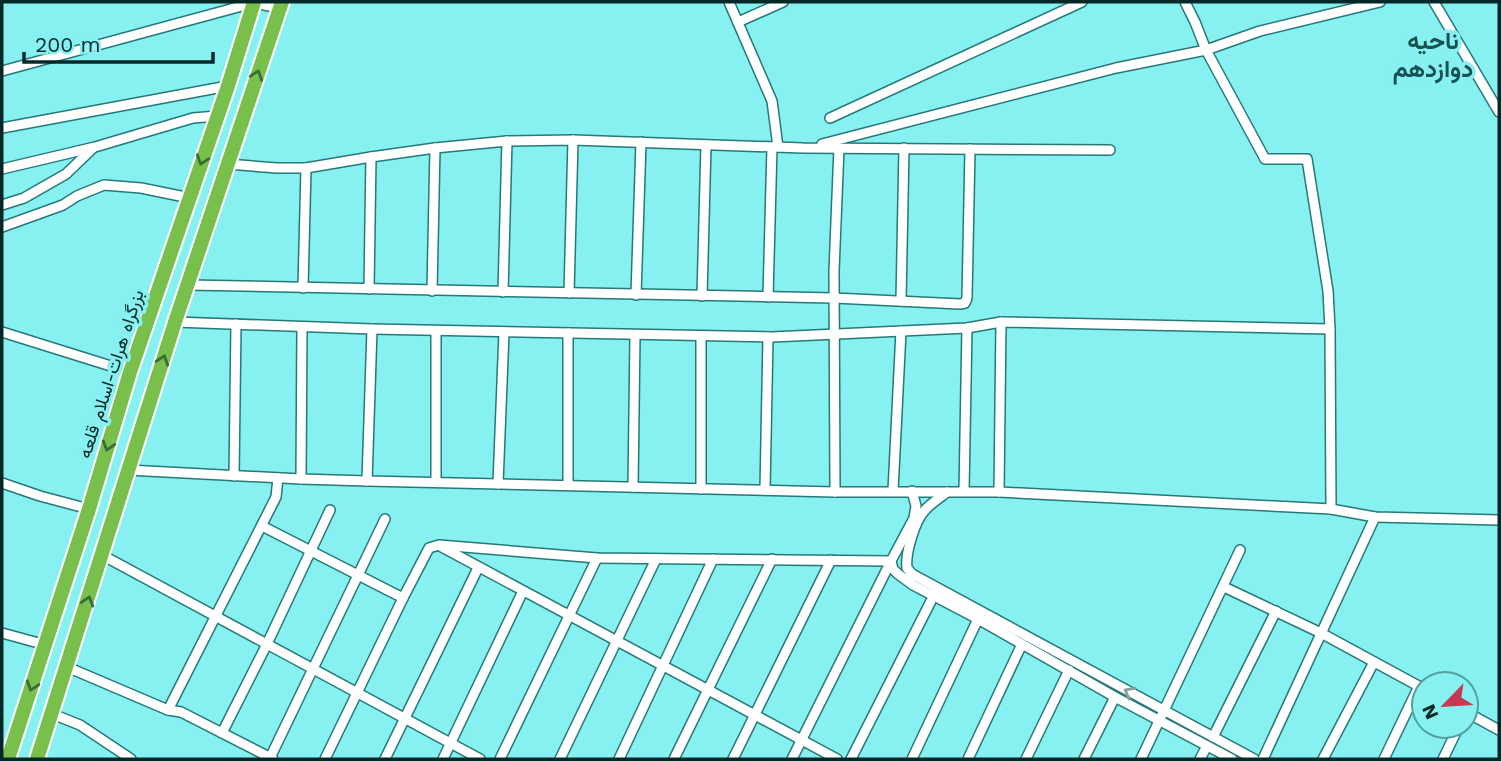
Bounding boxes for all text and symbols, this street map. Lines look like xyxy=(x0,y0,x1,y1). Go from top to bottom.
scale bar xyxy=(24,21,214,65)
district label: ناحیه دوازدهم xyxy=(1393,27,1473,85)
text: 200 m xyxy=(35,32,101,57)
one-way arrow xyxy=(249,69,263,81)
one-way arrow xyxy=(196,153,210,165)
street label: بزرگراه هرات-اسلام قلعه xyxy=(73,287,150,461)
one-way arrow xyxy=(154,355,169,367)
one-way arrow xyxy=(102,439,117,451)
one-way arrow xyxy=(79,595,94,607)
north arrow xyxy=(1410,670,1480,740)
one-way arrow xyxy=(26,679,40,692)
one-way arrow xyxy=(1124,687,1136,700)
text: N xyxy=(1417,701,1443,723)

